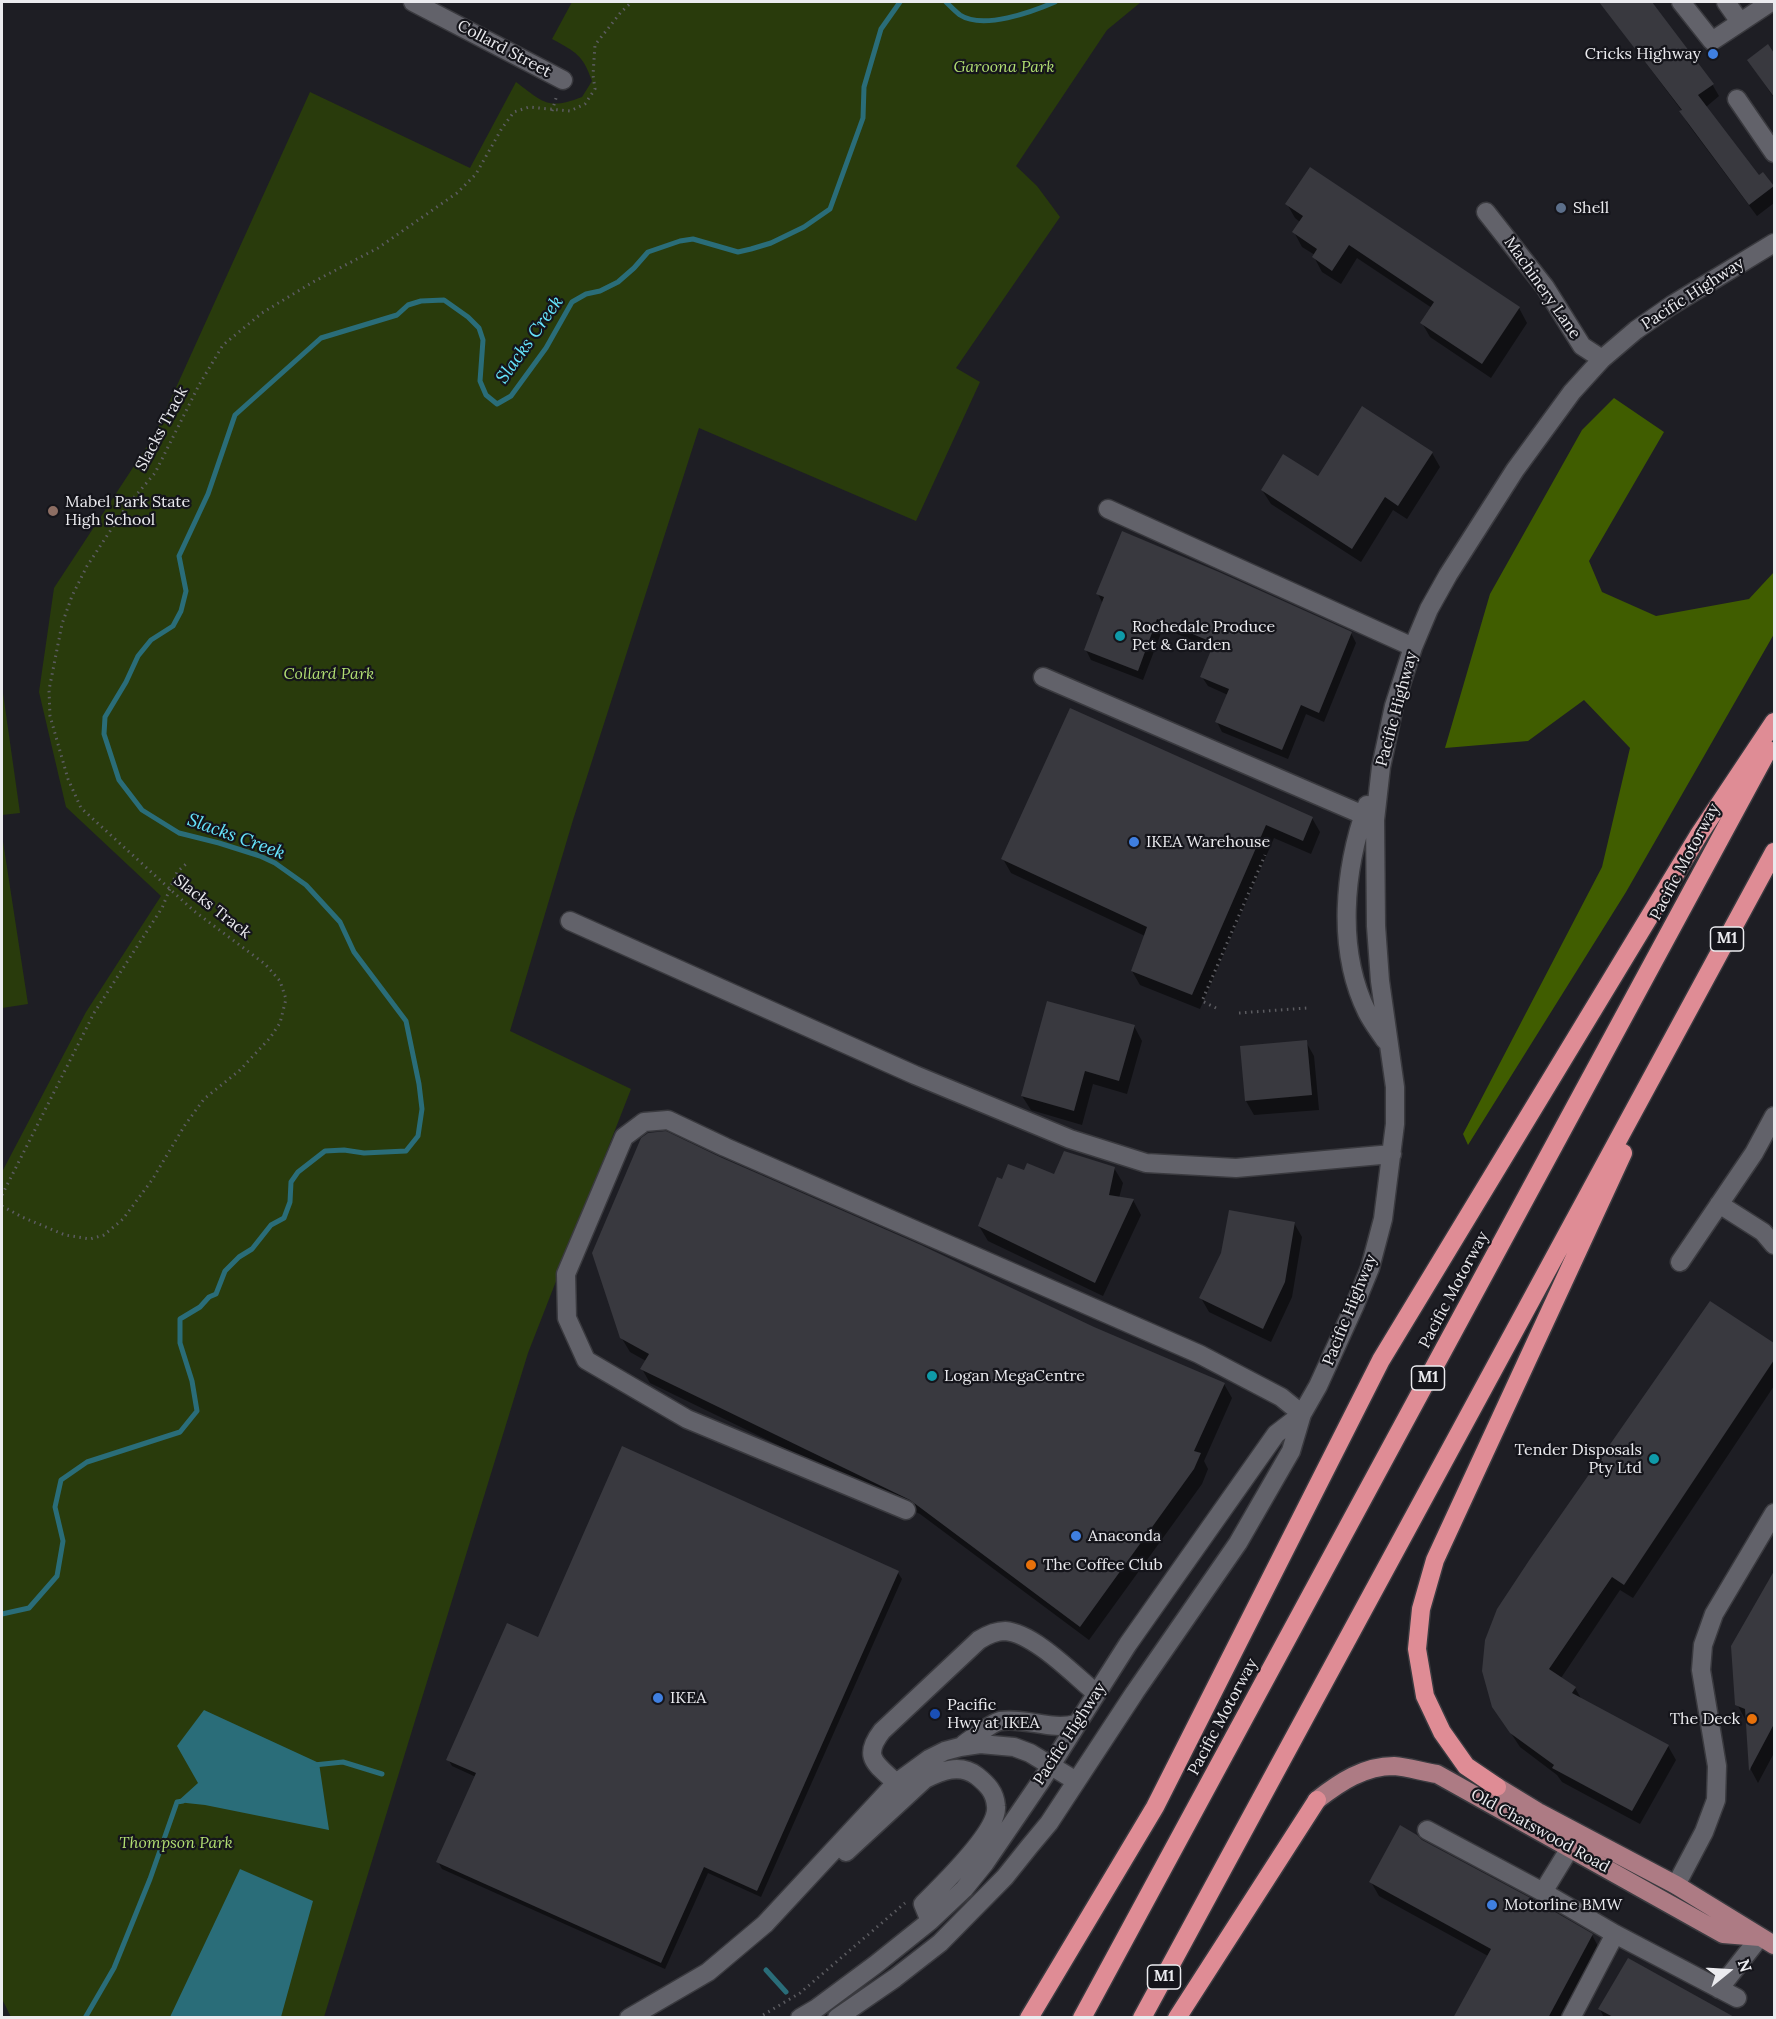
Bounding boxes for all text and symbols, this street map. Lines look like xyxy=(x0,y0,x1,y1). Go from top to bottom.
street label: Collard Street xyxy=(454,16,554,82)
place label: Cricks Highway xyxy=(1585,44,1701,64)
marker: Cricks Highway xyxy=(1706,47,1720,61)
park label: Garoona Park xyxy=(954,57,1054,77)
place label: Shell xyxy=(1573,198,1609,218)
marker: Shell xyxy=(1554,201,1568,215)
street label: Machinery Lane xyxy=(1500,233,1584,343)
street label: Pacific Highway xyxy=(1638,254,1748,334)
water label: Slacks Creek xyxy=(492,292,568,388)
street label: Slacks Track xyxy=(132,384,192,474)
place label: Mabel Park State High School xyxy=(65,492,190,530)
marker: Mabel Park State High School xyxy=(46,504,60,518)
place label: Rochedale Produce Pet & Garden xyxy=(1132,617,1275,655)
marker: Rochedale Produce Pet & Garden xyxy=(1113,629,1127,643)
street label: Pacific Highway xyxy=(1372,649,1422,769)
park label: Collard Park xyxy=(284,664,374,684)
street label: Pacific Motorway xyxy=(1646,800,1724,924)
water label: Slacks Creek xyxy=(184,809,288,865)
place label: IKEA Warehouse xyxy=(1146,832,1270,852)
marker: IKEA Warehouse xyxy=(1127,835,1141,849)
street label: Slacks Track xyxy=(170,871,254,943)
road number: M1 xyxy=(1710,927,1744,951)
street label: Pacific Motorway xyxy=(1415,1228,1493,1352)
street label: Pacific Highway xyxy=(1319,1252,1381,1368)
place label: Logan MegaCentre xyxy=(944,1366,1085,1386)
road number: M1 xyxy=(1412,1366,1444,1390)
marker: Logan MegaCentre xyxy=(925,1369,939,1383)
place label: Tender Disposals Pty Ltd xyxy=(1515,1440,1642,1478)
marker: Tender Disposals Pty Ltd xyxy=(1647,1452,1661,1466)
place label: Anaconda xyxy=(1088,1526,1161,1546)
marker: Anaconda xyxy=(1069,1529,1083,1543)
place label: The Coffee Club xyxy=(1043,1555,1163,1575)
marker: The Coffee Club xyxy=(1024,1558,1038,1572)
street label: Pacific Motorway xyxy=(1184,1655,1262,1779)
street label: Pacific Highway xyxy=(1030,1679,1110,1789)
place label: IKEA xyxy=(670,1688,706,1708)
marker: IKEA xyxy=(651,1691,665,1705)
place label: Pacific Hwy at IKEA xyxy=(947,1695,1039,1733)
marker: Pacific Hwy at IKEA xyxy=(928,1707,942,1721)
place label: The Deck xyxy=(1670,1709,1740,1729)
marker: The Deck xyxy=(1745,1712,1759,1726)
street label: Old Chatswood Road xyxy=(1467,1785,1613,1877)
park label: Thompson Park xyxy=(119,1833,233,1853)
place label: Motorline BMW xyxy=(1504,1895,1622,1915)
marker: Motorline BMW xyxy=(1485,1898,1499,1912)
north arrow xyxy=(1698,1941,1758,2001)
text: N xyxy=(1734,1956,1757,1974)
road number: M1 xyxy=(1148,1965,1180,1989)

